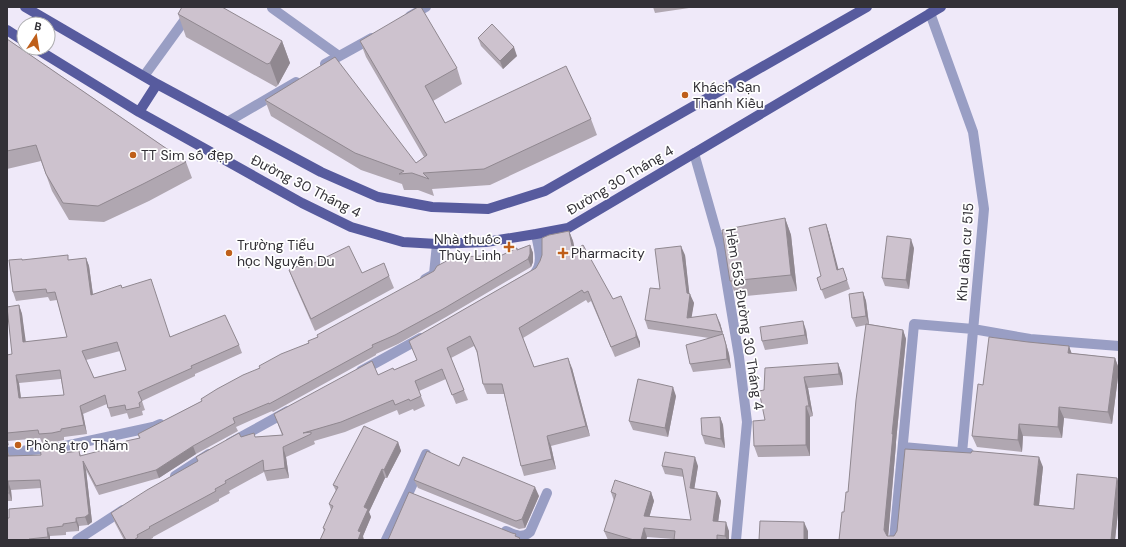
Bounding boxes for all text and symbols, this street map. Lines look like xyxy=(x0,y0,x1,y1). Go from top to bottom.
north arrow xyxy=(16,16,56,56)
text: B xyxy=(33,19,43,34)
place label: Khách Sạn Thanh Kiều xyxy=(693,78,764,112)
marker: Khách Sạn Thanh Kiều xyxy=(680,90,690,100)
street label: Đường 30 Tháng 4 xyxy=(563,141,677,219)
place label: TT Sim số đẹp xyxy=(141,146,233,164)
marker: TT Sim số đẹp xyxy=(128,150,138,160)
street label: Đường 30 Tháng 4 xyxy=(248,150,365,222)
street label: Khu dân cư 515 xyxy=(953,202,977,302)
street label: Hẻm 553 Đường 30 Tháng 4 xyxy=(722,227,768,412)
place label: Nhà thuốc Thùy Linh xyxy=(434,230,501,264)
place label: Trường Tiểu học Nguyễn Du xyxy=(237,236,335,270)
marker: Nhà thuốc Thùy Linh xyxy=(504,242,514,252)
place label: Pharmacity xyxy=(571,244,645,262)
marker: Trường Tiểu học Nguyễn Du xyxy=(224,248,234,258)
marker: Pharmacity xyxy=(558,248,568,258)
place label: Phòng trọ Thắm xyxy=(26,436,128,454)
marker: Phòng trọ Thắm xyxy=(13,440,23,450)

